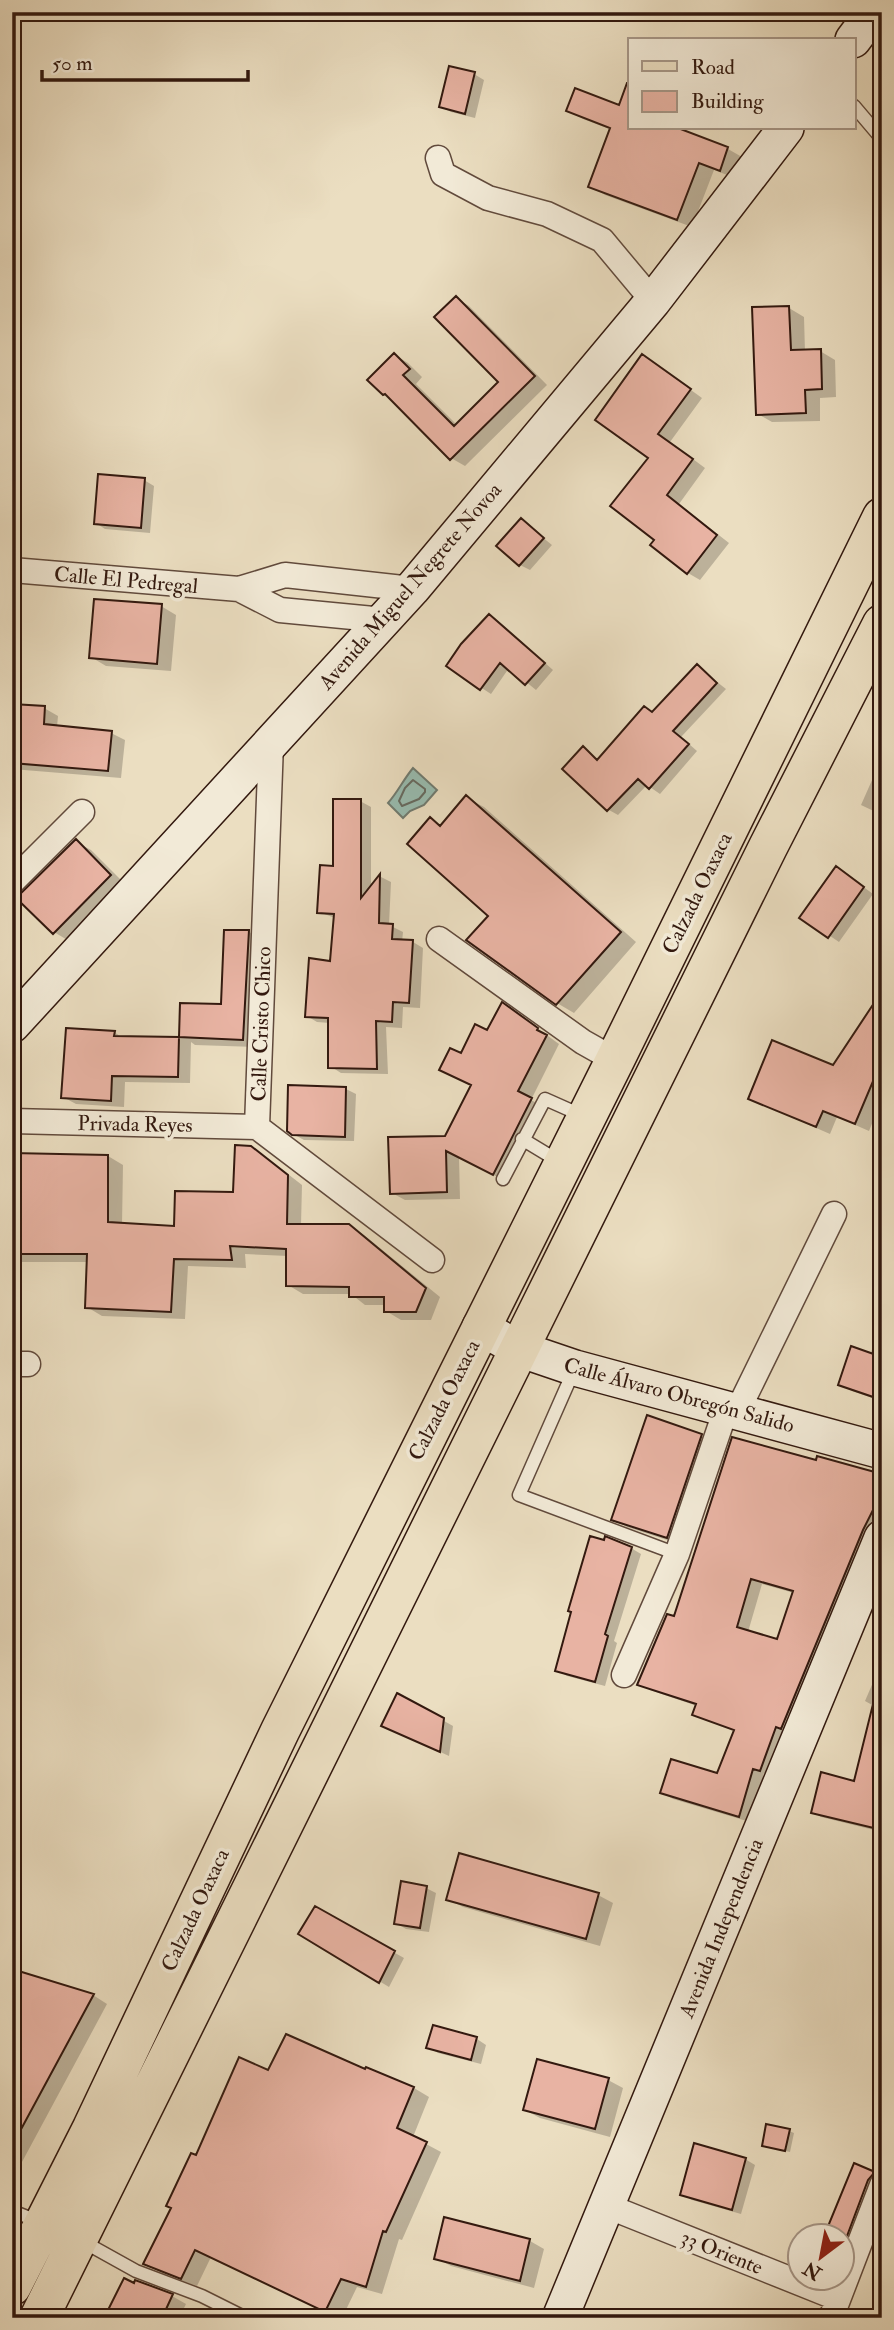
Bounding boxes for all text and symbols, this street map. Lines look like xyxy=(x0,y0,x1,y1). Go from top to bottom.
scale bar xyxy=(42,38,248,82)
legend xyxy=(628,38,856,130)
text: 50 m xyxy=(52,50,93,77)
text: Road xyxy=(691,54,736,81)
text: Building xyxy=(691,88,764,115)
street label: Avenida Miguel Negrete Novoa xyxy=(312,477,508,696)
street label: Calle El Pedregal xyxy=(53,561,200,600)
street label: Calzada Oaxaca xyxy=(656,828,739,959)
street label: Calle Cristo Chico xyxy=(245,946,278,1102)
street label: Privada Reyes xyxy=(77,1110,193,1139)
street label: Calzada Oaxaca xyxy=(402,1335,487,1465)
street label: Calle Álvaro Obregón Salido xyxy=(561,1352,797,1439)
street label: Avenida Independencia xyxy=(673,1834,770,2023)
street label: Calzada Oaxaca xyxy=(155,1844,236,1976)
north arrow xyxy=(786,2222,856,2292)
street label: 33 Oriente xyxy=(677,2224,767,2281)
text: N xyxy=(798,2255,827,2286)

